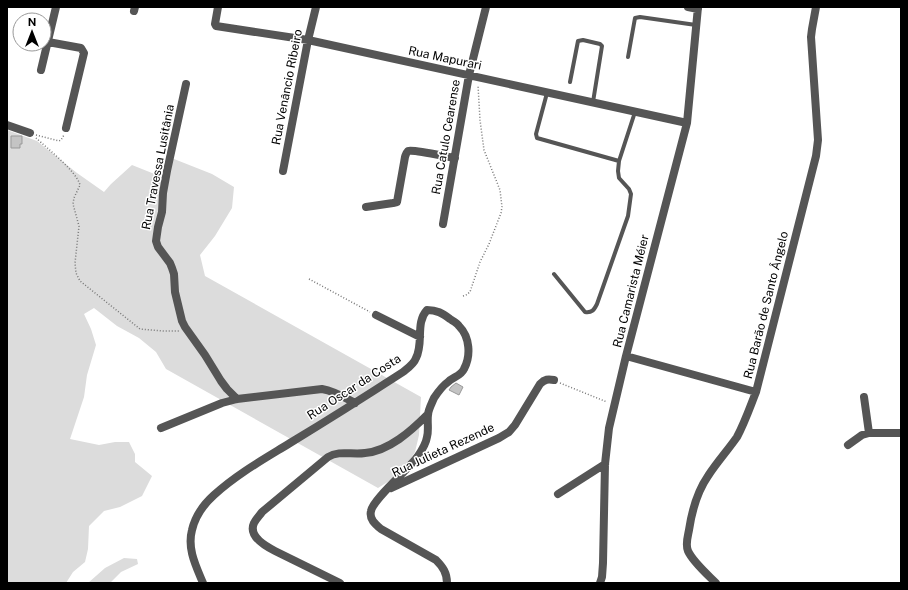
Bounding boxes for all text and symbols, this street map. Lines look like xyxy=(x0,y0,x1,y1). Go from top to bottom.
north arrow xyxy=(12,12,52,52)
text: N xyxy=(28,16,36,28)
street label: Rua Venâncio Ribeiro xyxy=(269,28,305,146)
street label: Rua Mapurari xyxy=(407,43,483,73)
street label: Rua Catulo Cearense xyxy=(429,78,463,196)
street label: Rua Travessa Lusitânia xyxy=(139,103,177,231)
street label: Rua Barão de Santo Ângelo xyxy=(741,230,791,380)
street label: Rua Camarista Méier xyxy=(610,233,652,349)
street label: Rua Oscar da Costa xyxy=(305,352,403,422)
street label: Rua Julieta Rezende xyxy=(390,420,497,480)

